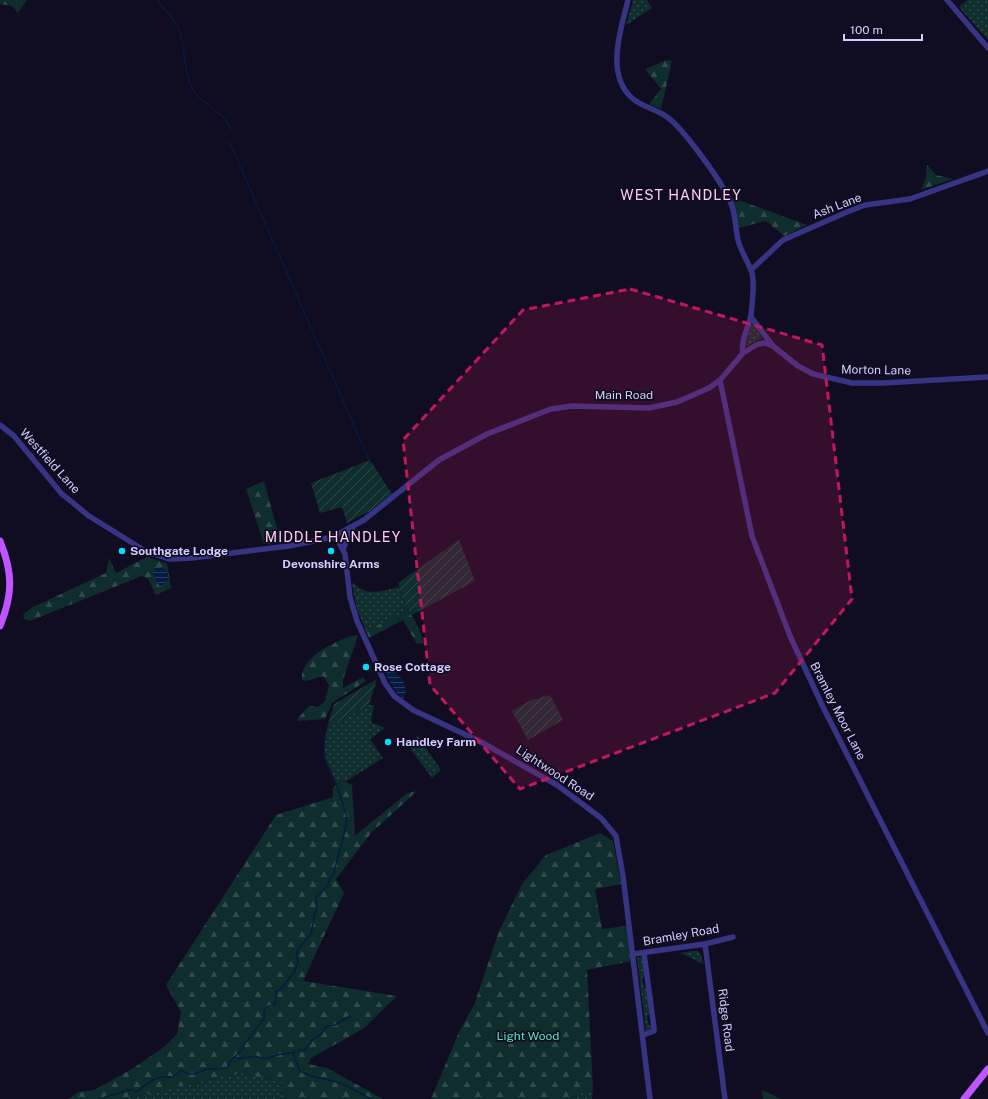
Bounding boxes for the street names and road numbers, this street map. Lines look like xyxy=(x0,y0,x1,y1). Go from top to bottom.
street label: Ash Lane xyxy=(811,190,864,222)
street label: Morton Lane xyxy=(841,362,911,378)
street label: Main Road xyxy=(595,388,653,402)
street label: Westfield Lane xyxy=(17,426,83,497)
street label: Bramley Moor Lane xyxy=(807,660,869,762)
street label: Lightwood Road xyxy=(513,743,597,803)
street label: Bramley Road xyxy=(642,921,720,949)
street label: Ridge Road xyxy=(715,988,737,1052)

